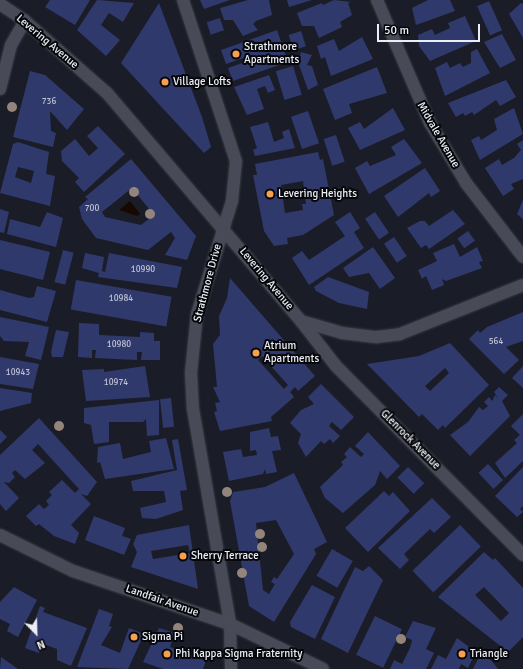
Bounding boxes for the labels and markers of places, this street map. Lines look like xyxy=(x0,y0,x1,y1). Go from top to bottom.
place label: Strathmore Apartments xyxy=(244,41,299,67)
marker: Strathmore Apartments xyxy=(231,49,241,59)
place label: Village Lofts xyxy=(173,75,231,89)
marker: Village Lofts xyxy=(160,77,170,87)
place label: Levering Heights xyxy=(278,187,357,201)
marker: Levering Heights xyxy=(265,189,275,199)
place label: Atrium Apartments xyxy=(264,340,319,366)
marker: Atrium Apartments xyxy=(251,348,261,358)
place label: Sherry Terrace xyxy=(191,549,259,563)
marker: Sherry Terrace xyxy=(178,551,188,561)
place label: Sigma Pi xyxy=(142,630,183,644)
marker: Sigma Pi xyxy=(129,632,139,642)
place label: Phi Kappa Sigma Fraternity xyxy=(175,647,302,661)
place label: Triangle xyxy=(470,647,508,661)
marker: Phi Kappa Sigma Fraternity xyxy=(162,649,172,659)
marker: Triangle xyxy=(457,649,467,659)

